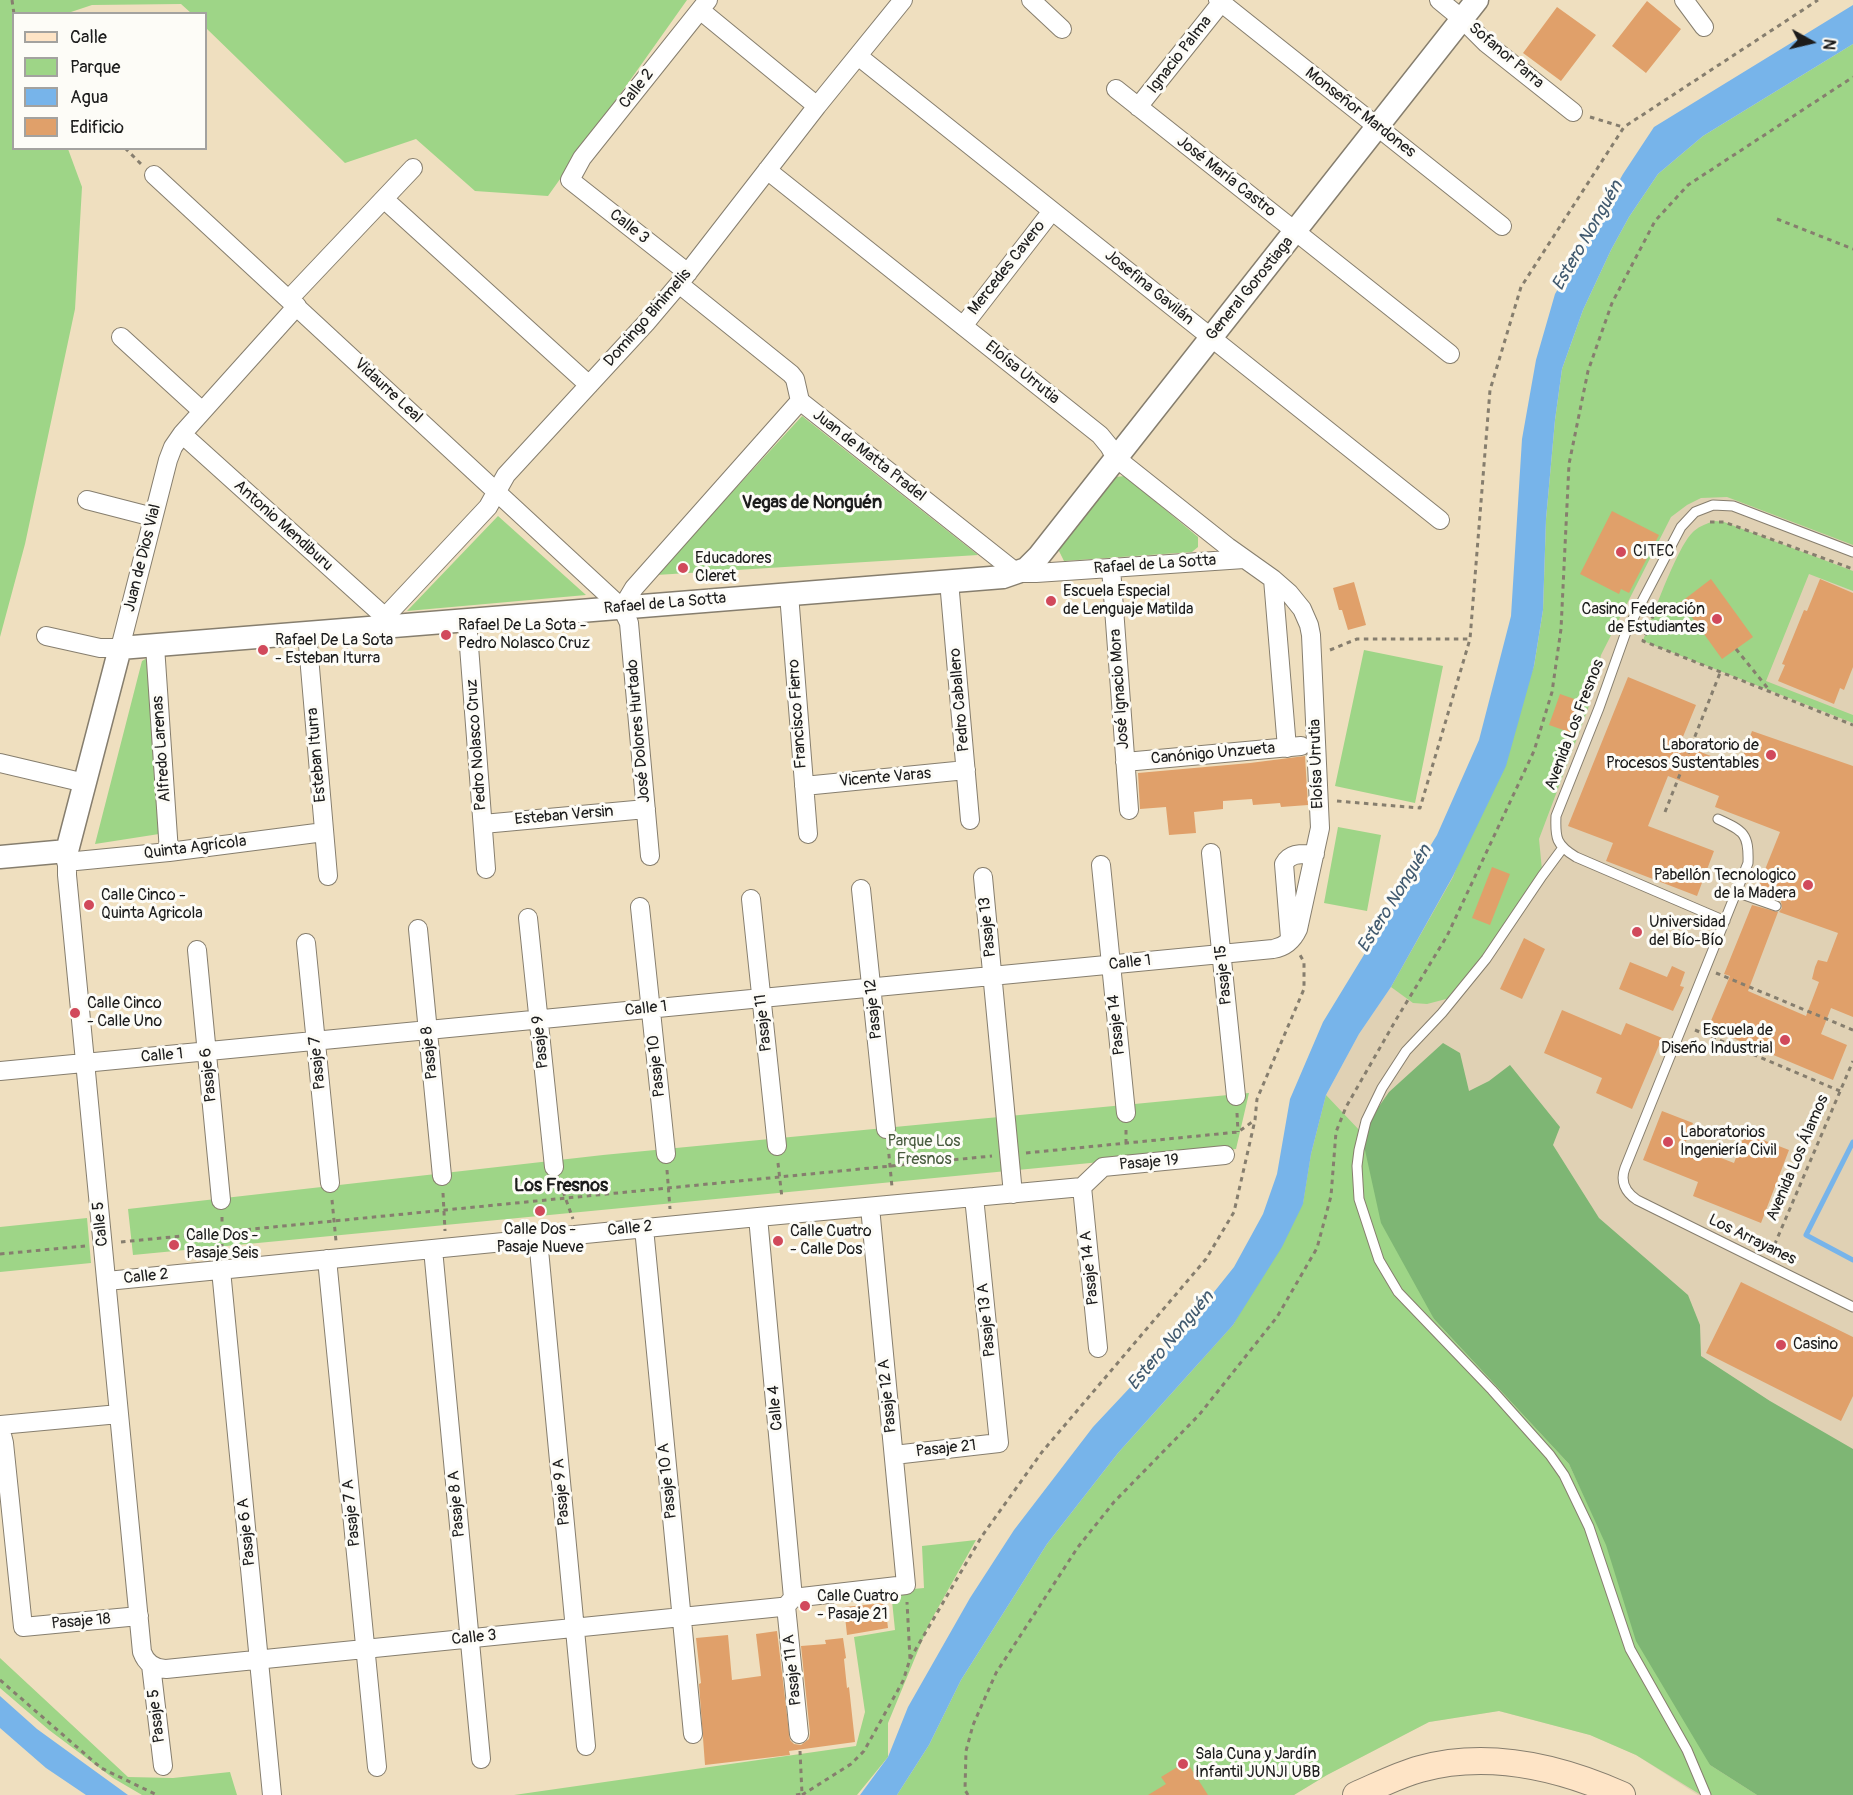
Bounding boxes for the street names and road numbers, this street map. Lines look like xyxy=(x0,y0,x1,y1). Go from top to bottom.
street label: Ignacio Palma xyxy=(1144,12,1216,98)
street label: Sofanor Parra xyxy=(1464,19,1548,93)
street label: Monseñor Mardones xyxy=(1301,64,1419,162)
street label: Calle 2 xyxy=(616,65,658,113)
street label: José María Castro xyxy=(1173,132,1279,222)
street label: Calle 3 xyxy=(605,206,653,248)
street label: Mercedes Cavero xyxy=(964,217,1050,319)
street label: General Gorostiaga xyxy=(1202,233,1298,345)
street label: Josefina Gavilán xyxy=(1101,246,1197,330)
street label: Domingo Binimelis xyxy=(600,265,696,371)
street label: Eloísa Urrutia xyxy=(981,337,1063,409)
street label: Vidaurre Leal xyxy=(350,355,426,427)
street label: Juan de Matta Pradel xyxy=(809,406,929,506)
street label: Antonio Mendiburu xyxy=(230,477,336,575)
street label: Juan de Dios Vial xyxy=(120,502,166,614)
street label: Rafael de La Sotta xyxy=(1093,551,1217,579)
street label: Rafael de La Sotta xyxy=(603,589,727,619)
street label: José Ignacio Mora xyxy=(1106,628,1134,750)
street label: Pedro Caballero xyxy=(946,647,974,753)
street label: Avenida Los Fresnos xyxy=(1541,657,1609,793)
street label: José Dolores Hurtado xyxy=(623,658,655,804)
street label: Francisco Fierro xyxy=(785,659,811,769)
street label: Pedro Nolasco Cruz xyxy=(463,678,491,812)
street label: Alfredo Larenas xyxy=(149,695,175,803)
street label: Esteban Iturra xyxy=(303,707,331,803)
street label: Eloísa Urrutia xyxy=(1306,719,1328,809)
street label: Canónigo Unzueta xyxy=(1150,739,1276,769)
street label: Vicente Varas xyxy=(838,764,932,792)
street label: Esteban Versin xyxy=(514,802,614,830)
street label: Quinta Agrícola xyxy=(143,832,247,864)
street label: Pasaje 13 xyxy=(975,896,1001,958)
street label: Pasaje 15 xyxy=(1211,944,1237,1006)
street label: Calle 1 xyxy=(1108,951,1152,975)
street label: Pasaje 12 xyxy=(861,978,887,1040)
street label: Pasaje 11 xyxy=(751,993,777,1053)
street label: Pasaje 14 xyxy=(1104,994,1130,1056)
street label: Calle 1 xyxy=(624,997,668,1021)
street label: Pasaje 9 xyxy=(529,1014,553,1070)
street label: Pasaje 8 xyxy=(418,1025,442,1081)
street label: Pasaje 10 xyxy=(644,1034,670,1098)
street label: Pasaje 7 xyxy=(306,1035,330,1091)
street label: Calle 1 xyxy=(140,1045,184,1067)
street label: Pasaje 6 xyxy=(197,1047,221,1103)
street label: Avenida Los Álamos xyxy=(1763,1092,1833,1224)
street label: Pasaje 19 xyxy=(1118,1151,1180,1175)
street label: Calle 5 xyxy=(89,1201,113,1247)
street label: Los Arrayanes xyxy=(1705,1210,1799,1270)
street label: Calle 2 xyxy=(607,1217,653,1241)
street label: Pasaje 14 A xyxy=(1077,1230,1103,1306)
street label: Calle 2 xyxy=(123,1265,169,1289)
street label: Pasaje 13 A xyxy=(974,1282,1000,1358)
street label: Pasaje 12 A xyxy=(875,1358,901,1434)
street label: Calle 4 xyxy=(764,1384,788,1432)
street label: Pasaje 21 xyxy=(915,1436,977,1462)
street label: Pasaje 10 A xyxy=(654,1442,682,1520)
street label: Pasaje 9 A xyxy=(550,1458,574,1526)
street label: Pasaje 8 A xyxy=(445,1470,469,1538)
street label: Pasaje 7 A xyxy=(339,1478,365,1548)
street label: Pasaje 6 A xyxy=(234,1497,260,1567)
street label: Pasaje 18 xyxy=(50,1610,112,1634)
street label: Calle 3 xyxy=(451,1626,497,1650)
street label: Pasaje 11 A xyxy=(780,1633,806,1707)
street label: Pasaje 5 xyxy=(144,1688,170,1744)

